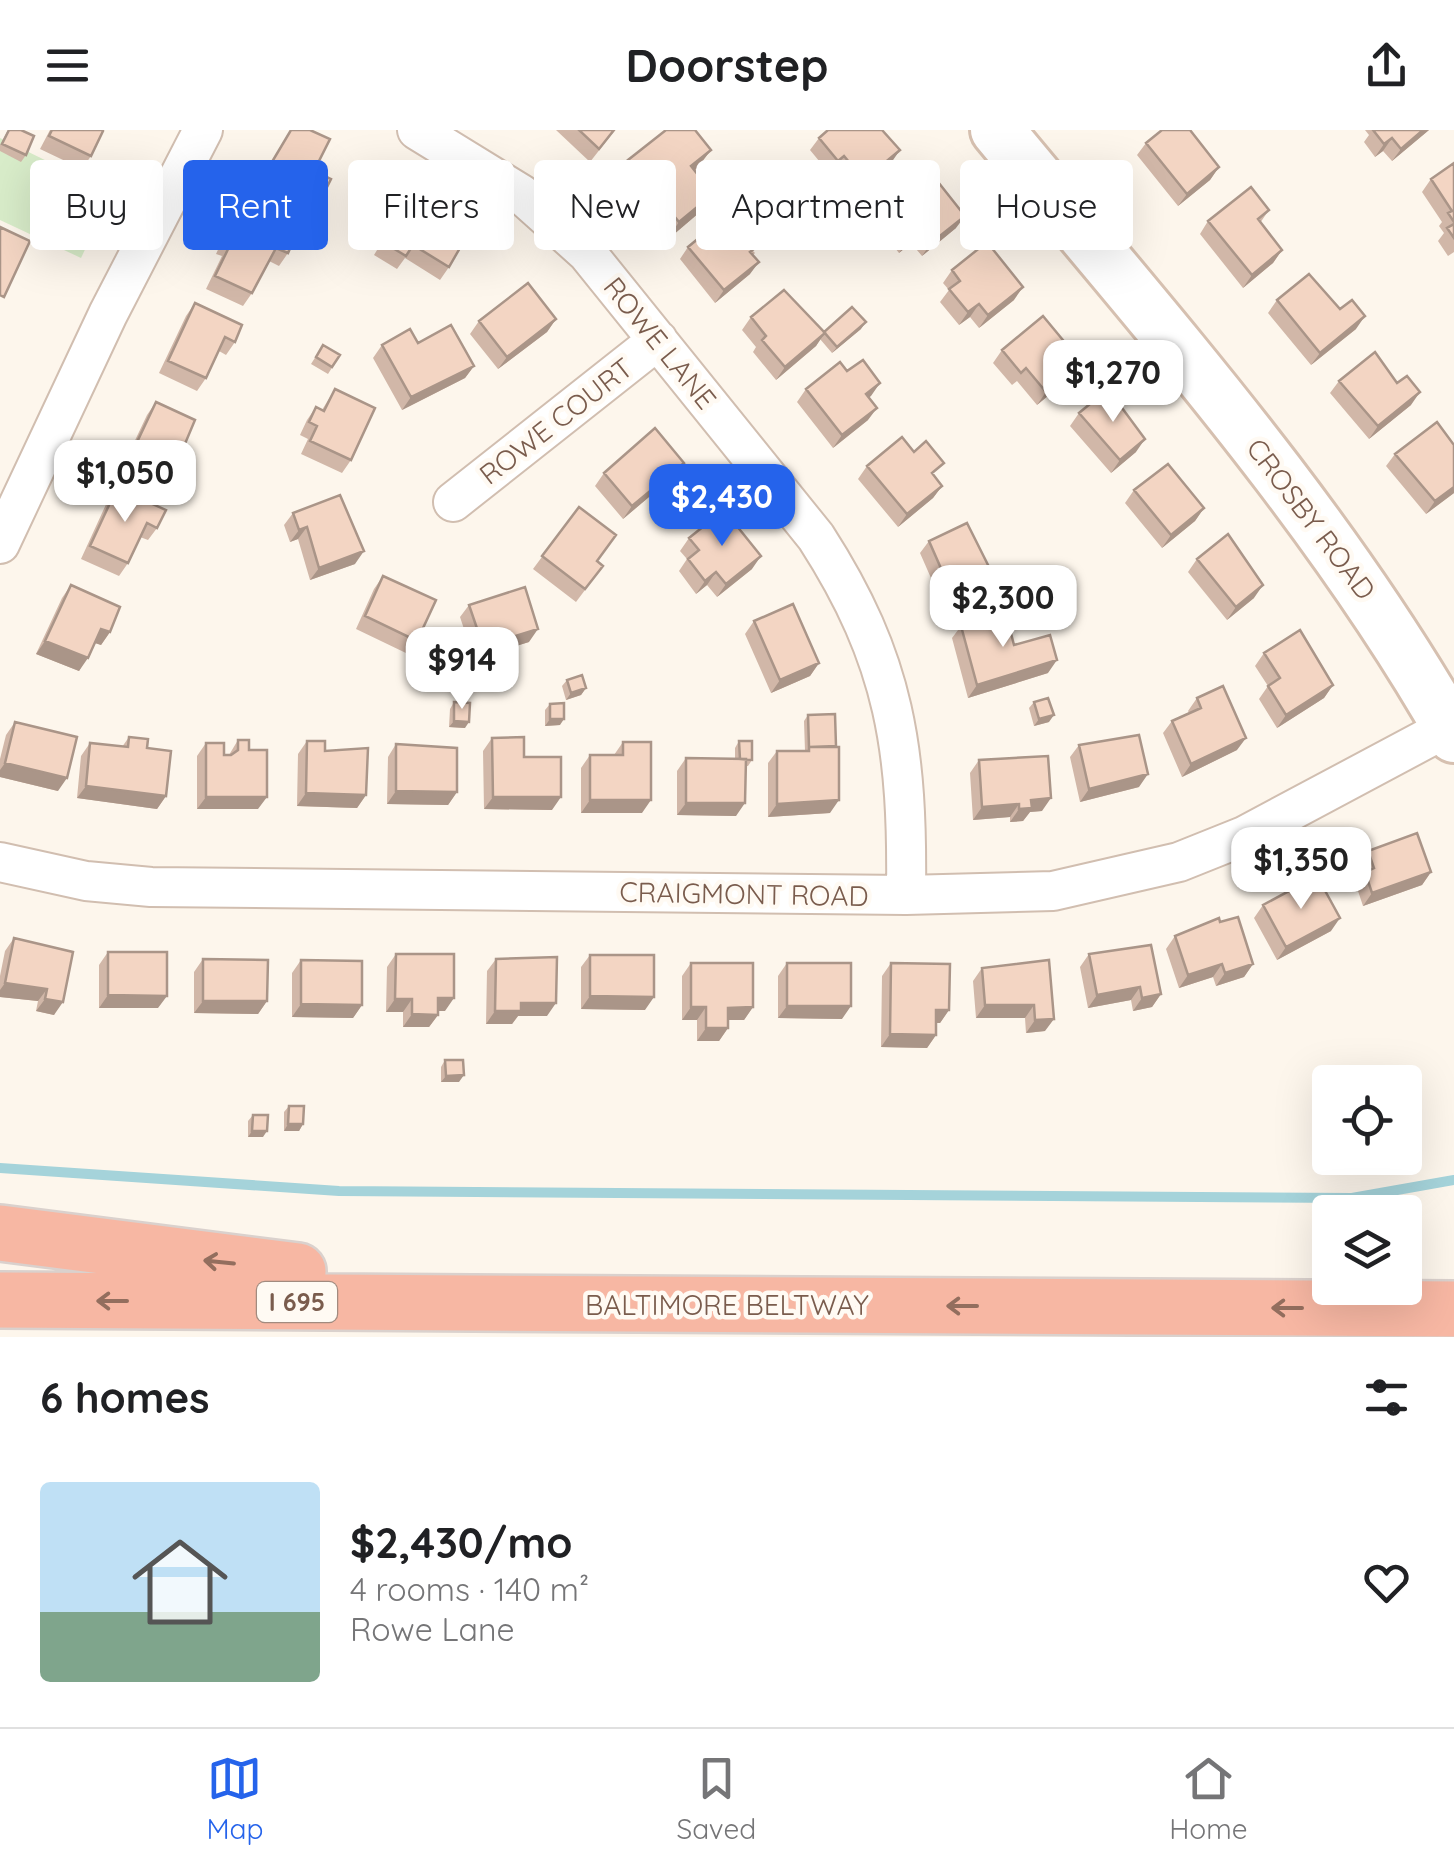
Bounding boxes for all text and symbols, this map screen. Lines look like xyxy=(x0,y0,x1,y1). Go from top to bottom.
text: Doorstep xyxy=(626,37,828,93)
icon: menu xyxy=(40,38,95,93)
icon: share xyxy=(1359,38,1414,93)
chip: Buy xyxy=(30,160,163,250)
chip: Rent xyxy=(183,160,328,250)
chip: Filters xyxy=(348,160,514,250)
chip: New xyxy=(534,160,676,250)
chip: Apartment xyxy=(696,160,940,250)
chip: House xyxy=(960,160,1133,250)
street label: ROWE LANE xyxy=(597,270,724,416)
pin: $1,270 xyxy=(1032,340,1194,425)
street label: ROWE COURT xyxy=(472,350,639,491)
text: $1,270 xyxy=(1065,352,1161,392)
street label: CROSBY ROAD xyxy=(1239,431,1383,606)
pin: $1,050 xyxy=(44,440,206,525)
text: $1,050 xyxy=(76,452,174,492)
pin: $2,430 xyxy=(641,464,803,549)
text: $2,430 xyxy=(671,476,773,516)
pin: $2,300 xyxy=(922,565,1084,650)
text: $2,300 xyxy=(952,577,1054,617)
pin: $914 xyxy=(403,627,521,712)
text: $914 xyxy=(428,639,496,679)
pin: $1,350 xyxy=(1220,827,1382,912)
text: $1,350 xyxy=(1253,839,1349,879)
street label: CRAIGMONT ROAD xyxy=(619,874,869,913)
map controls xyxy=(1312,1065,1422,1305)
button: locate xyxy=(1312,1065,1422,1175)
button: layers xyxy=(1312,1195,1422,1305)
one-way arrow xyxy=(204,1252,236,1271)
road number: I 695 xyxy=(257,1282,337,1322)
street label: BALTIMORE BELTWAY xyxy=(585,1287,869,1322)
one-way arrow xyxy=(96,1291,128,1310)
one-way arrow xyxy=(946,1296,978,1316)
one-way arrow xyxy=(1271,1298,1304,1318)
icon: filters xyxy=(1359,1370,1414,1425)
text: 6 homes xyxy=(40,1371,210,1424)
text: $2,430/mo xyxy=(350,1516,572,1569)
icon: home xyxy=(120,1522,240,1642)
icon: heart xyxy=(1359,1555,1414,1610)
text: 4 rooms · 140 m² xyxy=(350,1569,589,1609)
text: Rowe Lane xyxy=(350,1609,514,1649)
tab: Map xyxy=(206,1751,264,1846)
tab: Saved xyxy=(676,1751,756,1846)
tab: Home xyxy=(1169,1751,1248,1846)

